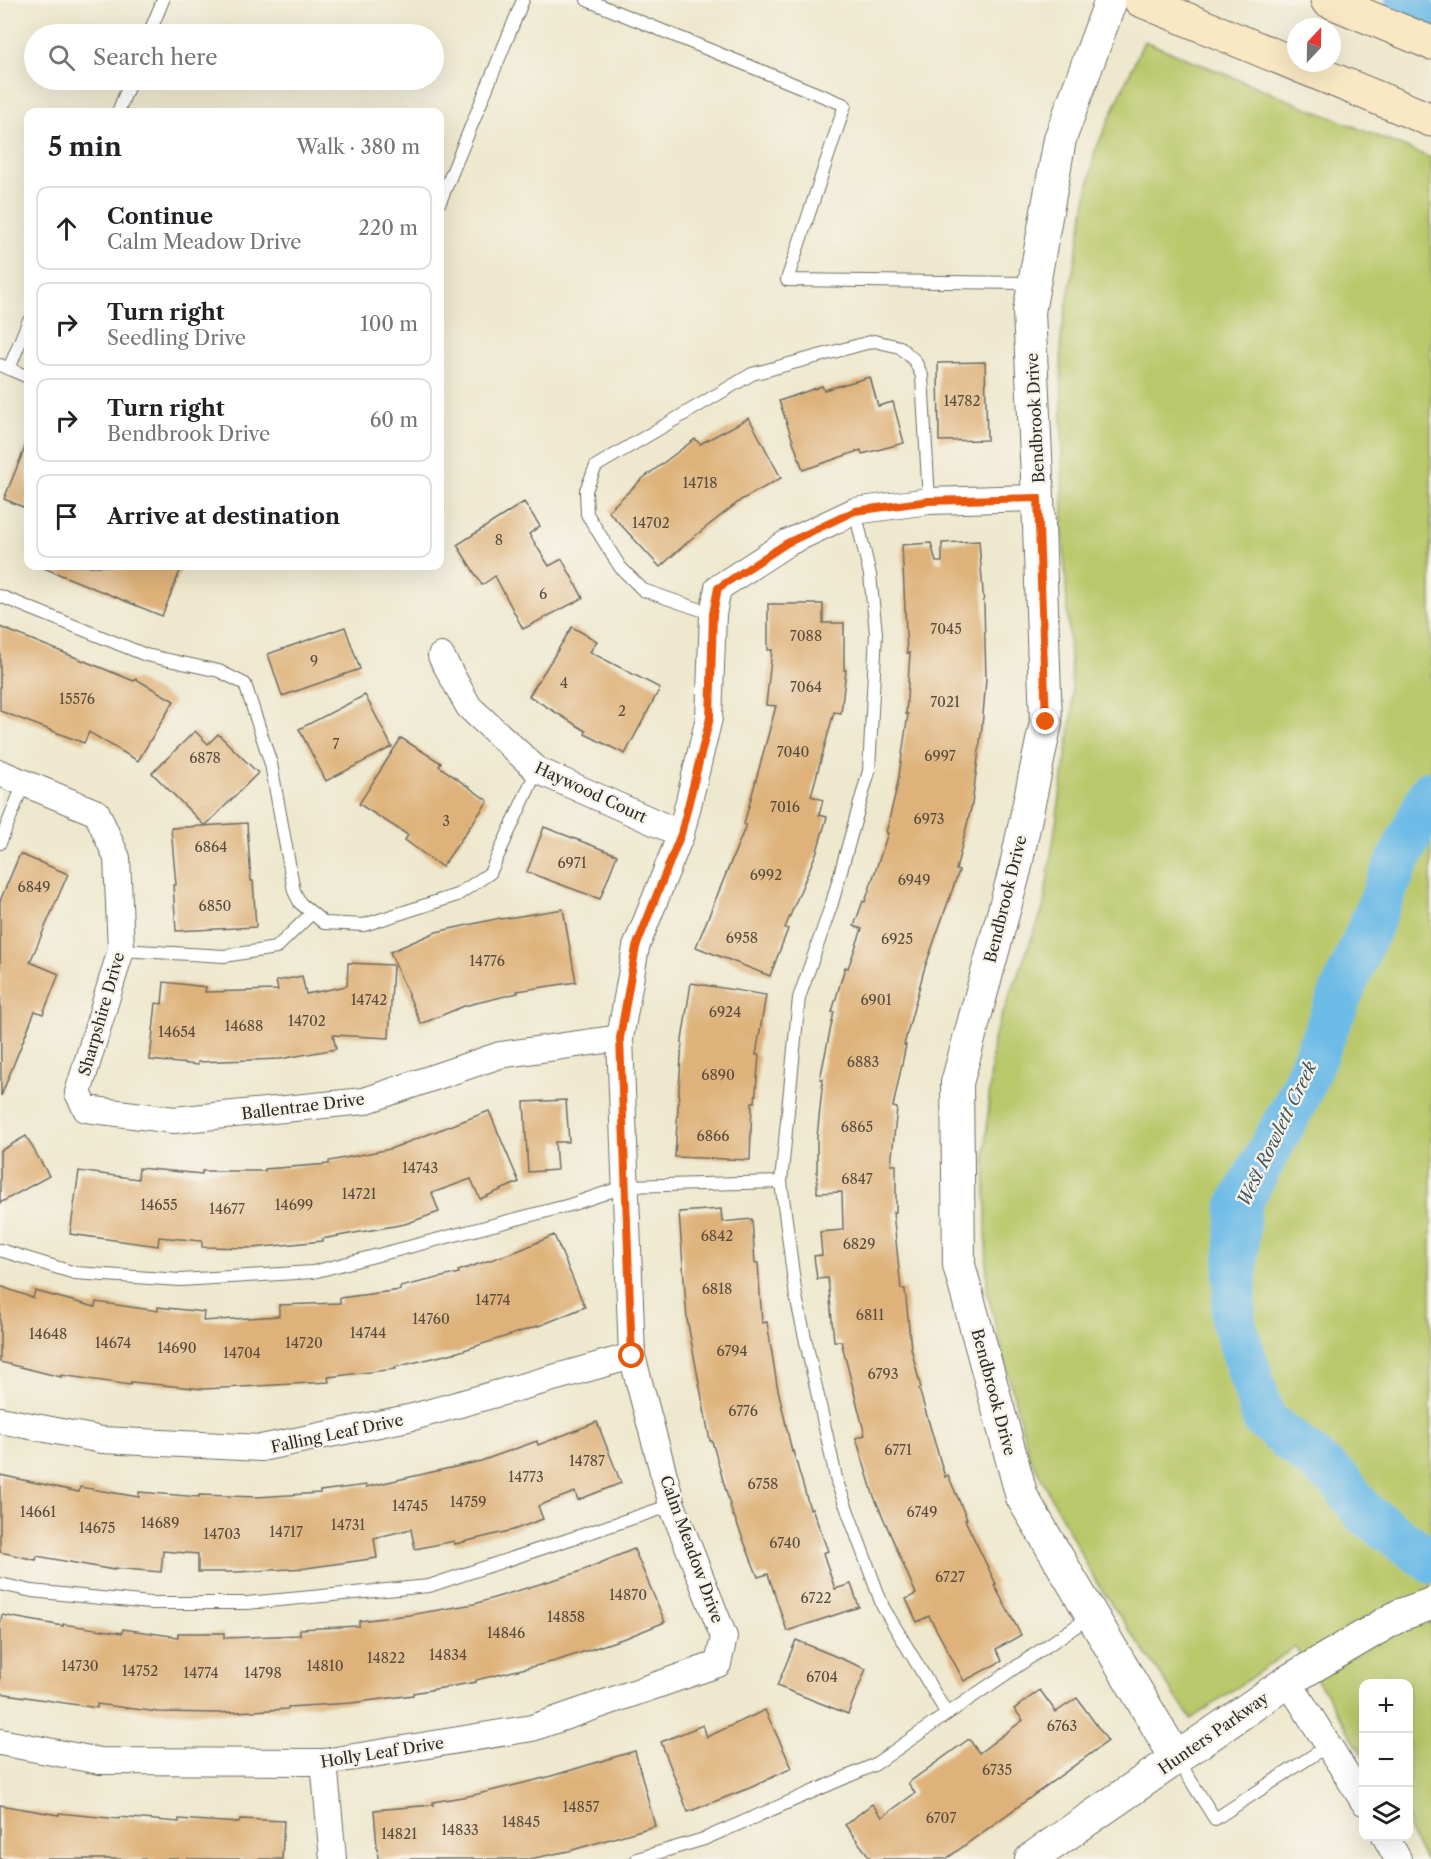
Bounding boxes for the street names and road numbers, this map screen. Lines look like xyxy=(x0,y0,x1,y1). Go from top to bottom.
street label: Bendbrook Drive xyxy=(1022,352,1048,484)
street label: Haywood Court xyxy=(532,757,651,827)
street label: Bendbrook Drive xyxy=(980,833,1030,965)
street label: Sharpshire Drive xyxy=(74,950,128,1078)
street label: Ballentrae Drive xyxy=(240,1089,366,1123)
street label: Bendbrook Drive xyxy=(967,1326,1021,1458)
street label: Falling Leaf Drive xyxy=(269,1409,405,1457)
street label: Calm Meadow Drive xyxy=(656,1472,728,1626)
street label: Hunters Parkway xyxy=(1154,1687,1273,1778)
street label: Holly Leaf Drive xyxy=(319,1732,445,1772)

